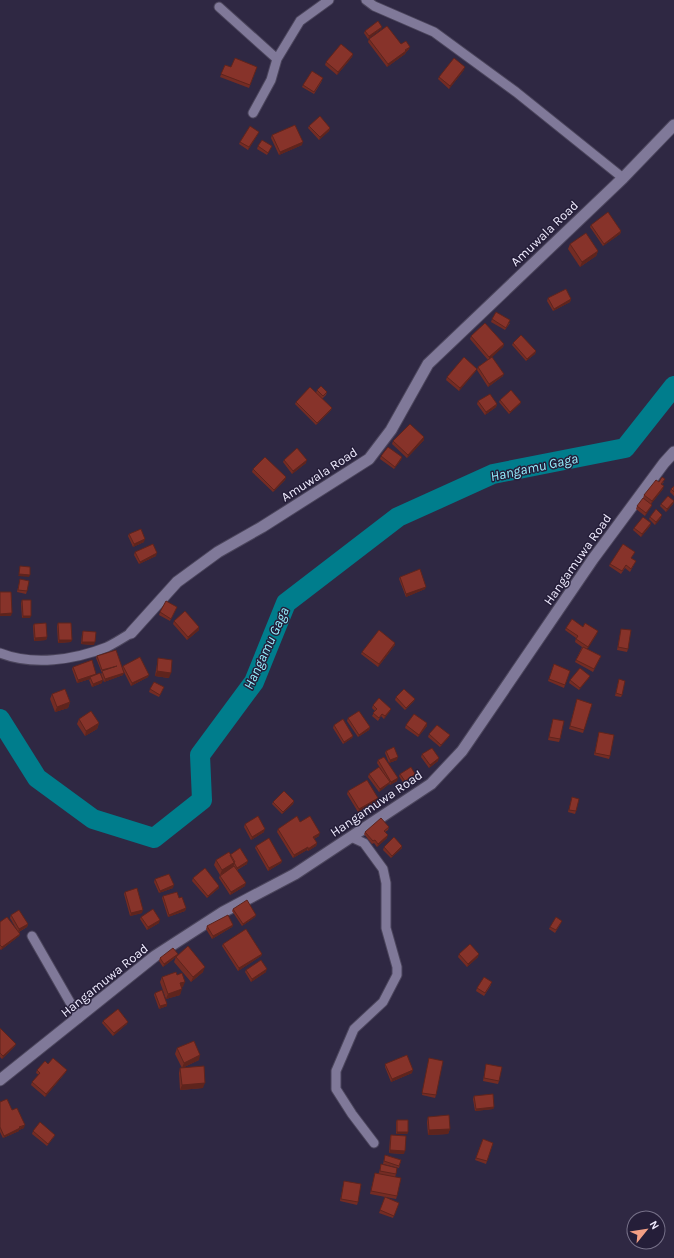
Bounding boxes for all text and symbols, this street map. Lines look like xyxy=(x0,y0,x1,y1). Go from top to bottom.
street label: Amuwala Road xyxy=(508,197,581,269)
street label: Amuwala Road xyxy=(278,444,360,505)
water label: Hangamu Gaga xyxy=(489,450,579,485)
street label: Hangamuwa Road xyxy=(540,511,614,608)
water label: Hangamu Gaga xyxy=(240,604,293,692)
street label: Hangamuwa Road xyxy=(327,767,425,840)
street label: Hangamuwa Road xyxy=(58,941,151,1020)
north arrow xyxy=(626,1210,666,1250)
text: N xyxy=(647,1219,662,1232)

